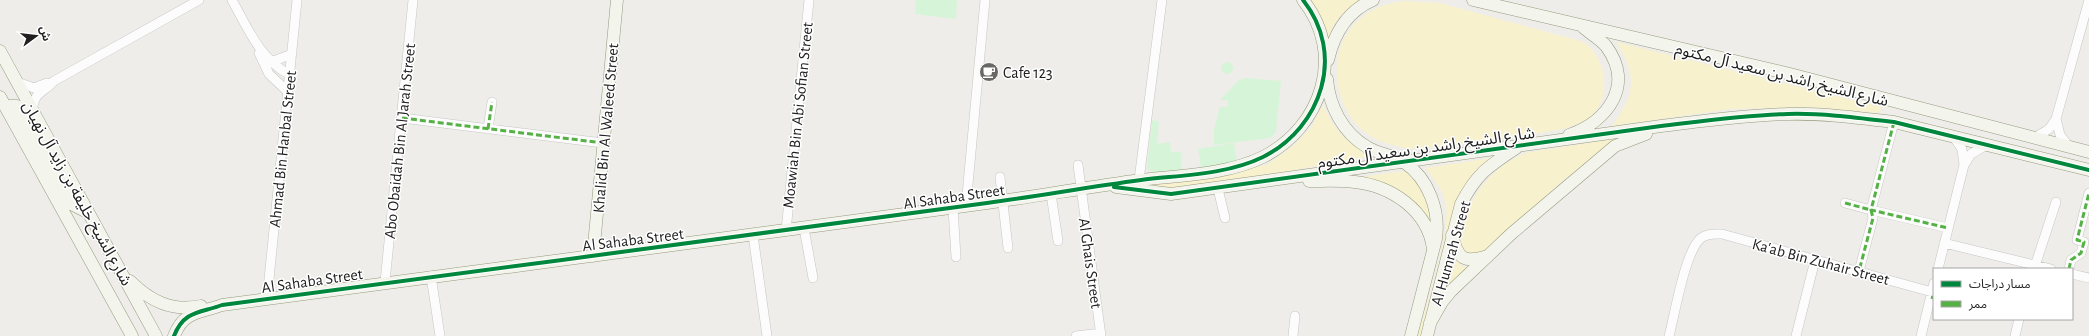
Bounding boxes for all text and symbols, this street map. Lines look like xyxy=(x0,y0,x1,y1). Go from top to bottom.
north arrow xyxy=(16,16,56,56)
street label: Moawiah Bin Abi Sofian Street xyxy=(780,21,816,209)
text: ش xyxy=(37,25,52,43)
street label: شارع الشيخ راشد بن سعيد آل مكتوم xyxy=(1672,40,1890,113)
street label: Khalid Bin Al Waleed Street xyxy=(591,42,621,214)
street label: Abo Obaidah Bin Al Jarah Street xyxy=(382,43,418,240)
cafe icon: Cafe 123 xyxy=(978,61,1000,83)
place label: Cafe 123 xyxy=(1003,65,1053,81)
street label: Ahmad Bin Hanbal Street xyxy=(267,70,299,228)
street label: شارع الشيخ خليفة بن زايد آل نهيان xyxy=(16,98,135,290)
street label: شارع الشيخ راشد بن سعيد آل مكتوم xyxy=(1316,124,1536,175)
street label: Al Sahaba Street xyxy=(902,182,1006,212)
street label: Al Humrah Street xyxy=(1428,199,1474,308)
street label: Al Ghais Street xyxy=(1076,217,1104,309)
street label: Al Sahaba Street xyxy=(581,226,685,254)
street label: Ka'ab Bin Zuhair Street xyxy=(1751,236,1891,288)
street label: Al Sahaba Street xyxy=(260,266,364,296)
legend xyxy=(1933,268,2073,320)
text: مسار دراجات xyxy=(1969,278,2031,291)
text: ممر xyxy=(1968,298,1987,311)

